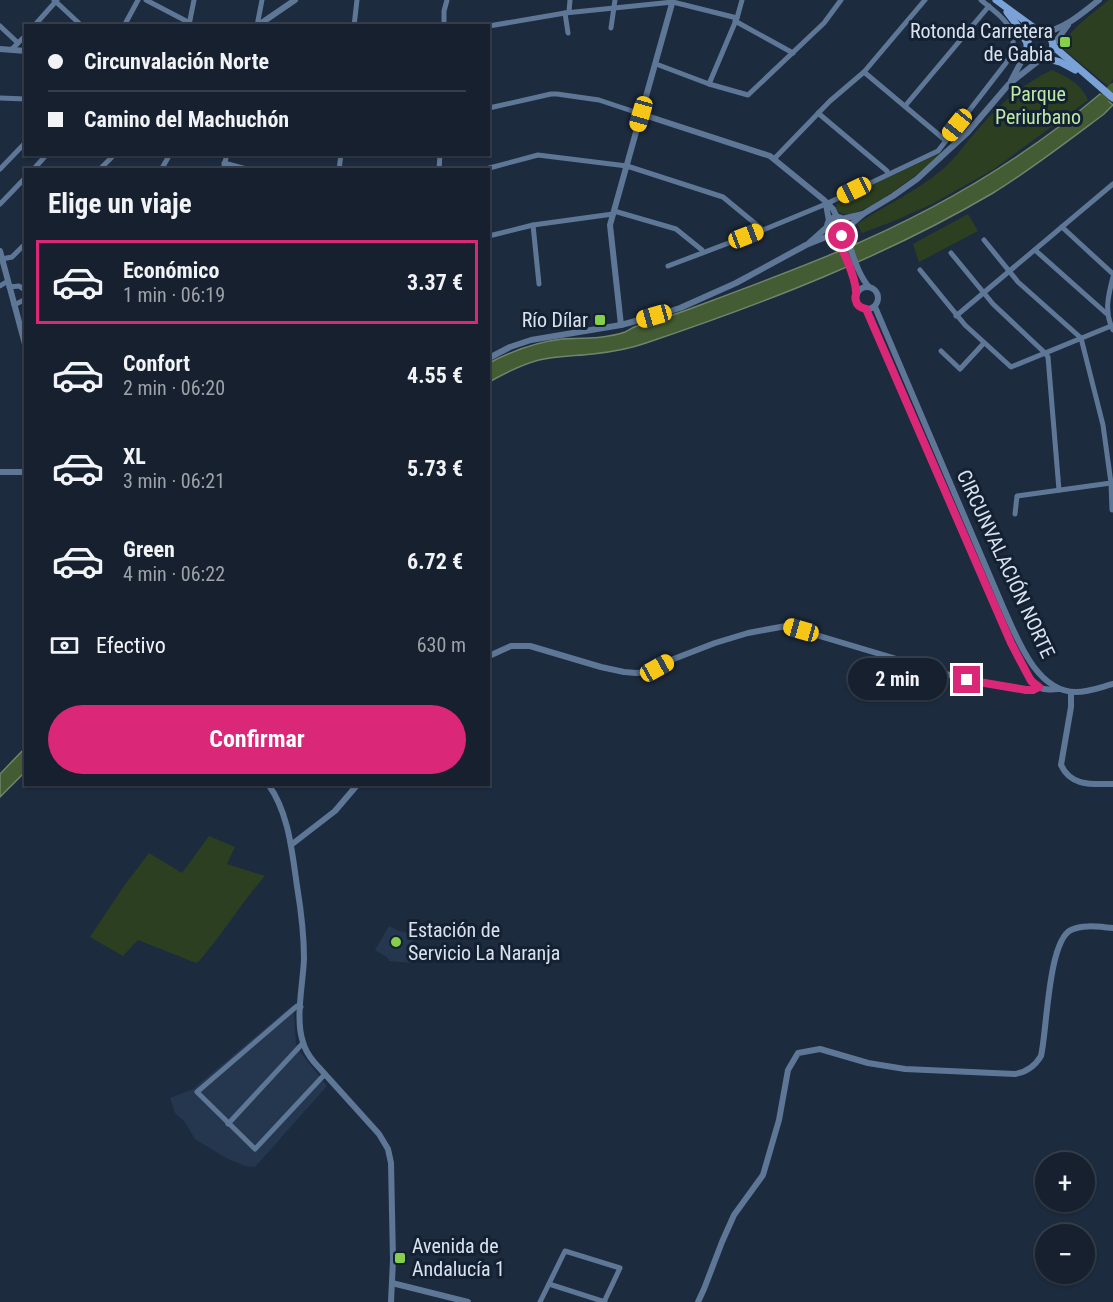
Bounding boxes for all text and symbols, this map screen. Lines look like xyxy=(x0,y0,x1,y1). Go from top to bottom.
place label: Rotonda Carretera de Gabia xyxy=(910,19,1053,66)
marker: Rotonda Carretera de Gabia xyxy=(1058,35,1072,49)
text: Circunvalación Norte xyxy=(84,49,269,74)
park label: Parque Periurbano xyxy=(995,82,1081,129)
car xyxy=(627,94,655,134)
car xyxy=(939,105,975,145)
text: Camino del Machuchón xyxy=(84,107,289,132)
car xyxy=(834,174,874,206)
text: Elige un viaje xyxy=(48,188,192,220)
car xyxy=(726,221,766,251)
route start xyxy=(828,222,855,249)
icon: car xyxy=(51,255,105,309)
text: Económico xyxy=(123,258,219,283)
text: 3.37 € xyxy=(407,270,463,295)
text: 1 min · 06:19 xyxy=(123,283,225,307)
car xyxy=(634,302,674,330)
place label: Río Dílar xyxy=(522,308,588,332)
marker: Río Dílar xyxy=(593,313,607,327)
icon: car xyxy=(51,348,105,402)
text: Confort xyxy=(123,351,190,376)
text: 4.55 € xyxy=(407,363,463,388)
text: 2 min · 06:20 xyxy=(123,376,225,400)
icon: car xyxy=(51,441,105,495)
text: XL xyxy=(123,444,146,469)
text: 5.73 € xyxy=(407,456,463,481)
street label: CIRCUNVALACIÓN NORTE xyxy=(952,466,1060,662)
text: 3 min · 06:21 xyxy=(123,469,225,493)
icon: car xyxy=(51,534,105,588)
text: Green xyxy=(123,537,175,562)
text: 6.72 € xyxy=(407,549,463,574)
text: 4 min · 06:22 xyxy=(123,562,225,586)
car xyxy=(781,616,821,644)
icon: cash xyxy=(48,629,81,662)
text: Efectivo xyxy=(96,633,166,658)
text: 630 m xyxy=(417,633,466,657)
car xyxy=(637,651,677,685)
callout: 2 min xyxy=(847,659,946,701)
route end xyxy=(953,666,980,693)
text: 2 min xyxy=(875,667,920,691)
button: Confirmar xyxy=(48,705,466,774)
place label: Estación de Servicio La Naranja xyxy=(408,918,560,965)
marker: Estación de Servicio La Naranja xyxy=(389,935,403,949)
map controls xyxy=(1035,1152,1095,1284)
button: + xyxy=(1035,1152,1095,1212)
button: − xyxy=(1035,1224,1095,1284)
place label: Avenida de Andalucía 1 xyxy=(412,1234,505,1281)
marker: Avenida de Andalucía 1 xyxy=(393,1251,407,1265)

